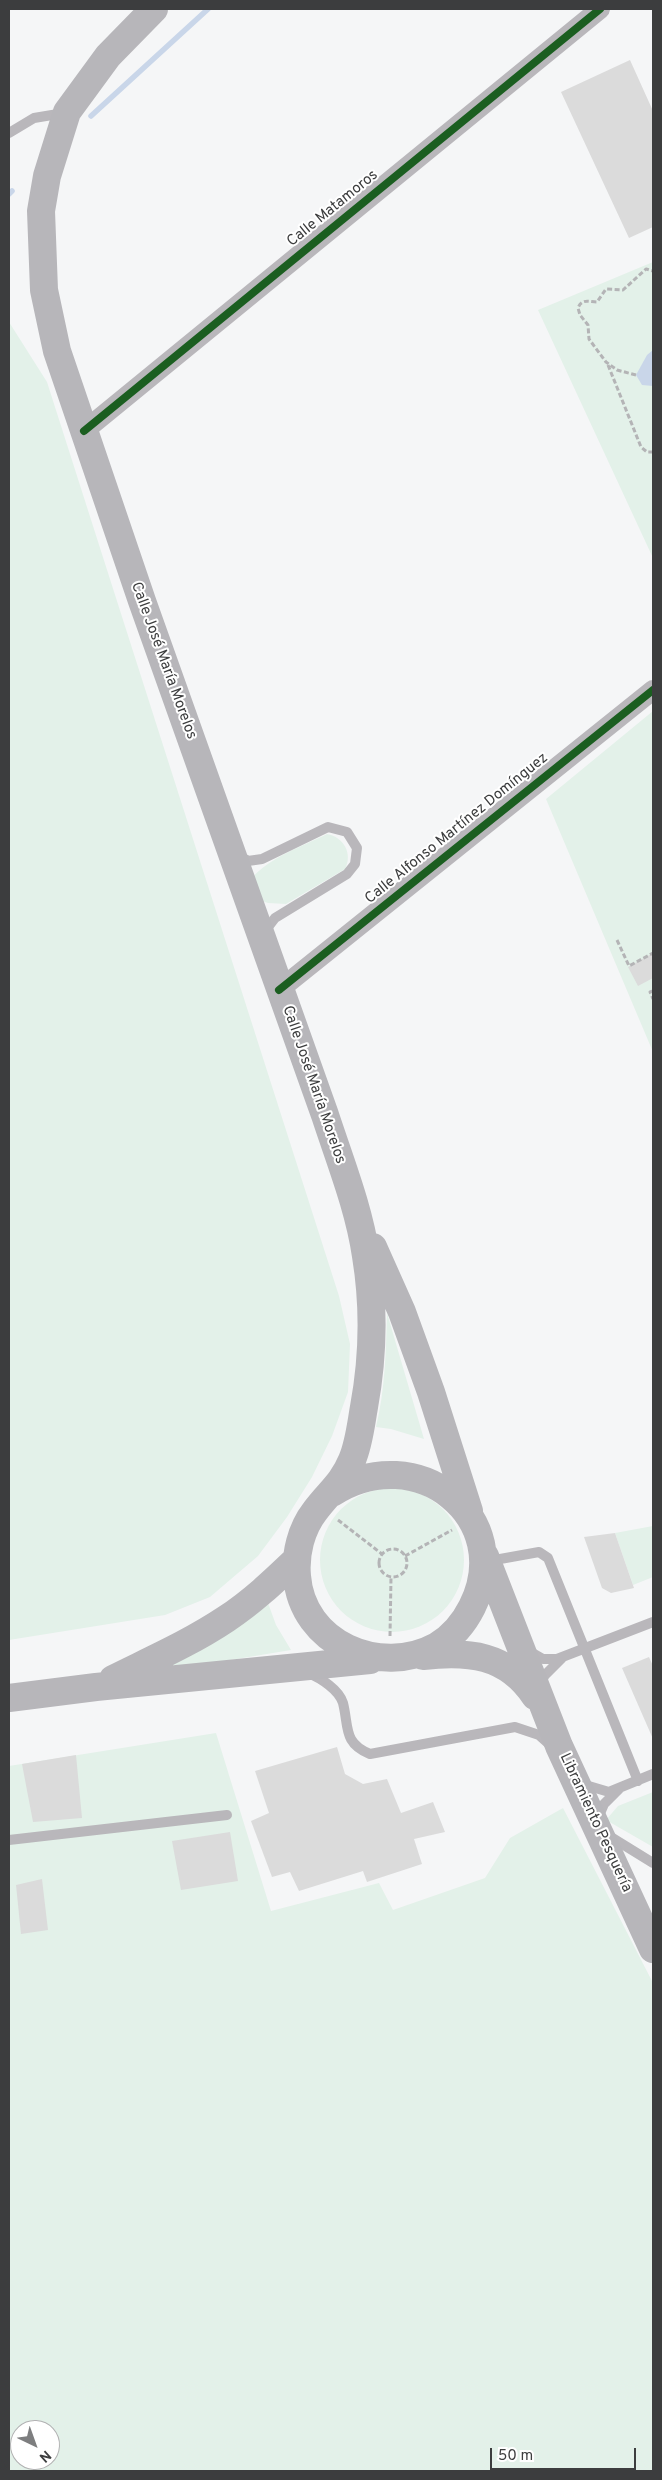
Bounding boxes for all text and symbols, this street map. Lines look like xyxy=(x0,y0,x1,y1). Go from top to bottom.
street label: Calle Matamoros xyxy=(284,167,382,251)
street label: Calle José María Morelos xyxy=(126,580,200,742)
street label: Calle Alfonso Martínez Domínguez xyxy=(362,750,552,908)
street label: Calle José María Morelos xyxy=(278,1004,348,1166)
street label: Libramiento Pesquería xyxy=(555,1751,635,1895)
north arrow xyxy=(10,2420,60,2470)
scale bar xyxy=(492,2438,638,2470)
text: N xyxy=(35,2446,54,2465)
text: 50 m xyxy=(498,2447,533,2466)

